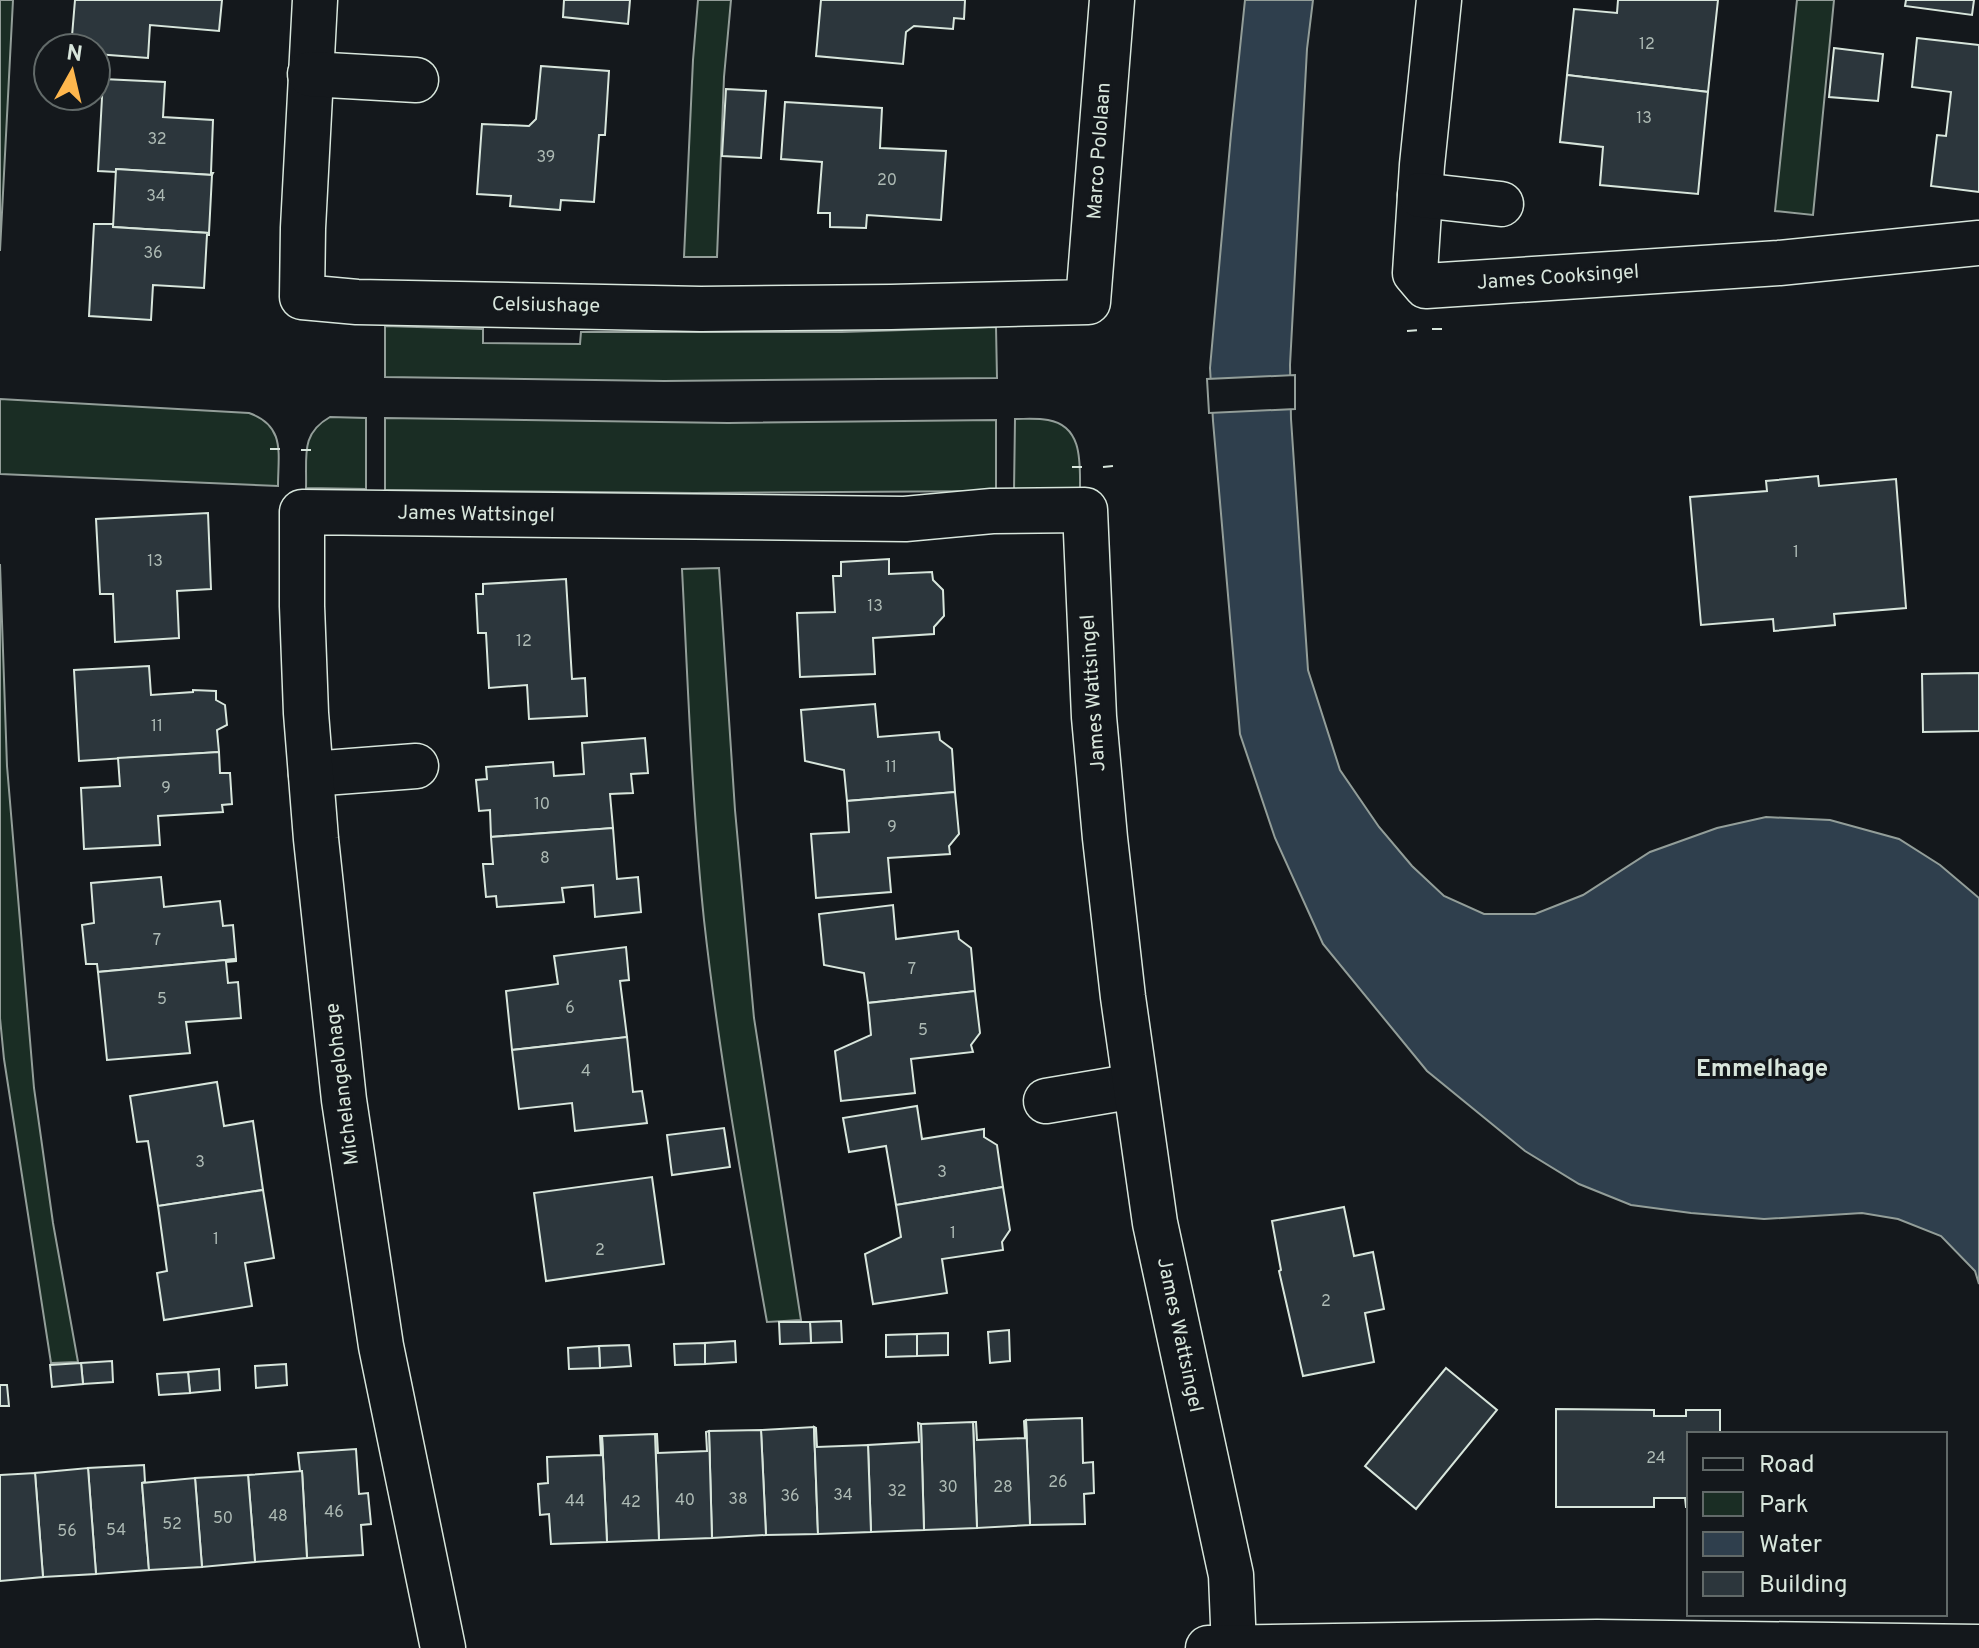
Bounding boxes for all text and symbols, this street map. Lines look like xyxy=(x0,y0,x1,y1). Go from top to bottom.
north arrow xyxy=(32,32,112,112)
house number: 12 xyxy=(1639,35,1655,55)
text: N xyxy=(65,40,84,69)
street label: Marco Pololaan xyxy=(1082,81,1118,221)
house number: 13 xyxy=(1636,109,1652,129)
house number: 32 xyxy=(147,130,167,150)
house number: 39 xyxy=(537,148,555,168)
house number: 20 xyxy=(877,171,897,191)
house number: 34 xyxy=(146,187,166,207)
house number: 36 xyxy=(143,244,163,264)
street label: James Cooksingel xyxy=(1476,259,1640,297)
street label: Celsiushage xyxy=(492,292,600,320)
street label: James Wattsingel xyxy=(397,501,555,529)
house number: 1 xyxy=(1793,543,1799,563)
house number: 13 xyxy=(147,552,163,572)
house number: 13 xyxy=(867,597,883,617)
street label: James Wattsingel xyxy=(1076,614,1112,772)
house number: 12 xyxy=(516,632,532,652)
house number: 11 xyxy=(151,717,163,737)
house number: 11 xyxy=(885,758,897,778)
house number: 9 xyxy=(161,779,171,799)
house number: 10 xyxy=(534,795,550,815)
house number: 9 xyxy=(887,818,897,838)
house number: 8 xyxy=(540,849,550,869)
house number: 7 xyxy=(153,931,161,951)
house number: 7 xyxy=(908,960,916,980)
house number: 5 xyxy=(157,990,167,1010)
house number: 6 xyxy=(565,999,575,1019)
street label: Michelangelohage xyxy=(320,1001,366,1167)
house number: 5 xyxy=(918,1021,928,1041)
district label: Emmelhage xyxy=(1696,1055,1828,1085)
house number: 4 xyxy=(581,1062,591,1082)
house number: 3 xyxy=(195,1153,205,1173)
house number: 3 xyxy=(937,1163,947,1183)
house number: 1 xyxy=(950,1224,956,1244)
house number: 1 xyxy=(213,1230,219,1250)
house number: 2 xyxy=(595,1241,605,1261)
street label: James Wattsingel xyxy=(1150,1255,1208,1415)
house number: 2 xyxy=(1321,1292,1331,1312)
legend xyxy=(1687,1432,1947,1616)
house number: 24 xyxy=(1646,1449,1666,1469)
text: Road xyxy=(1759,1451,1815,1481)
house number: 26 xyxy=(1048,1473,1068,1493)
house number: 30 xyxy=(938,1478,958,1498)
house number: 28 xyxy=(993,1478,1013,1498)
house number: 32 xyxy=(887,1482,907,1502)
house number: 34 xyxy=(833,1486,853,1506)
house number: 36 xyxy=(780,1487,800,1507)
house number: 38 xyxy=(728,1490,748,1510)
house number: 40 xyxy=(675,1491,695,1511)
text: Park xyxy=(1759,1491,1809,1521)
house number: 44 xyxy=(565,1492,585,1512)
house number: 42 xyxy=(621,1493,641,1513)
house number: 46 xyxy=(324,1503,344,1523)
house number: 48 xyxy=(268,1507,288,1527)
house number: 50 xyxy=(213,1509,233,1529)
house number: 52 xyxy=(162,1515,182,1535)
house number: 54 xyxy=(106,1521,126,1541)
house number: 56 xyxy=(57,1522,77,1542)
text: Water xyxy=(1759,1531,1822,1561)
text: Building xyxy=(1759,1571,1848,1601)

